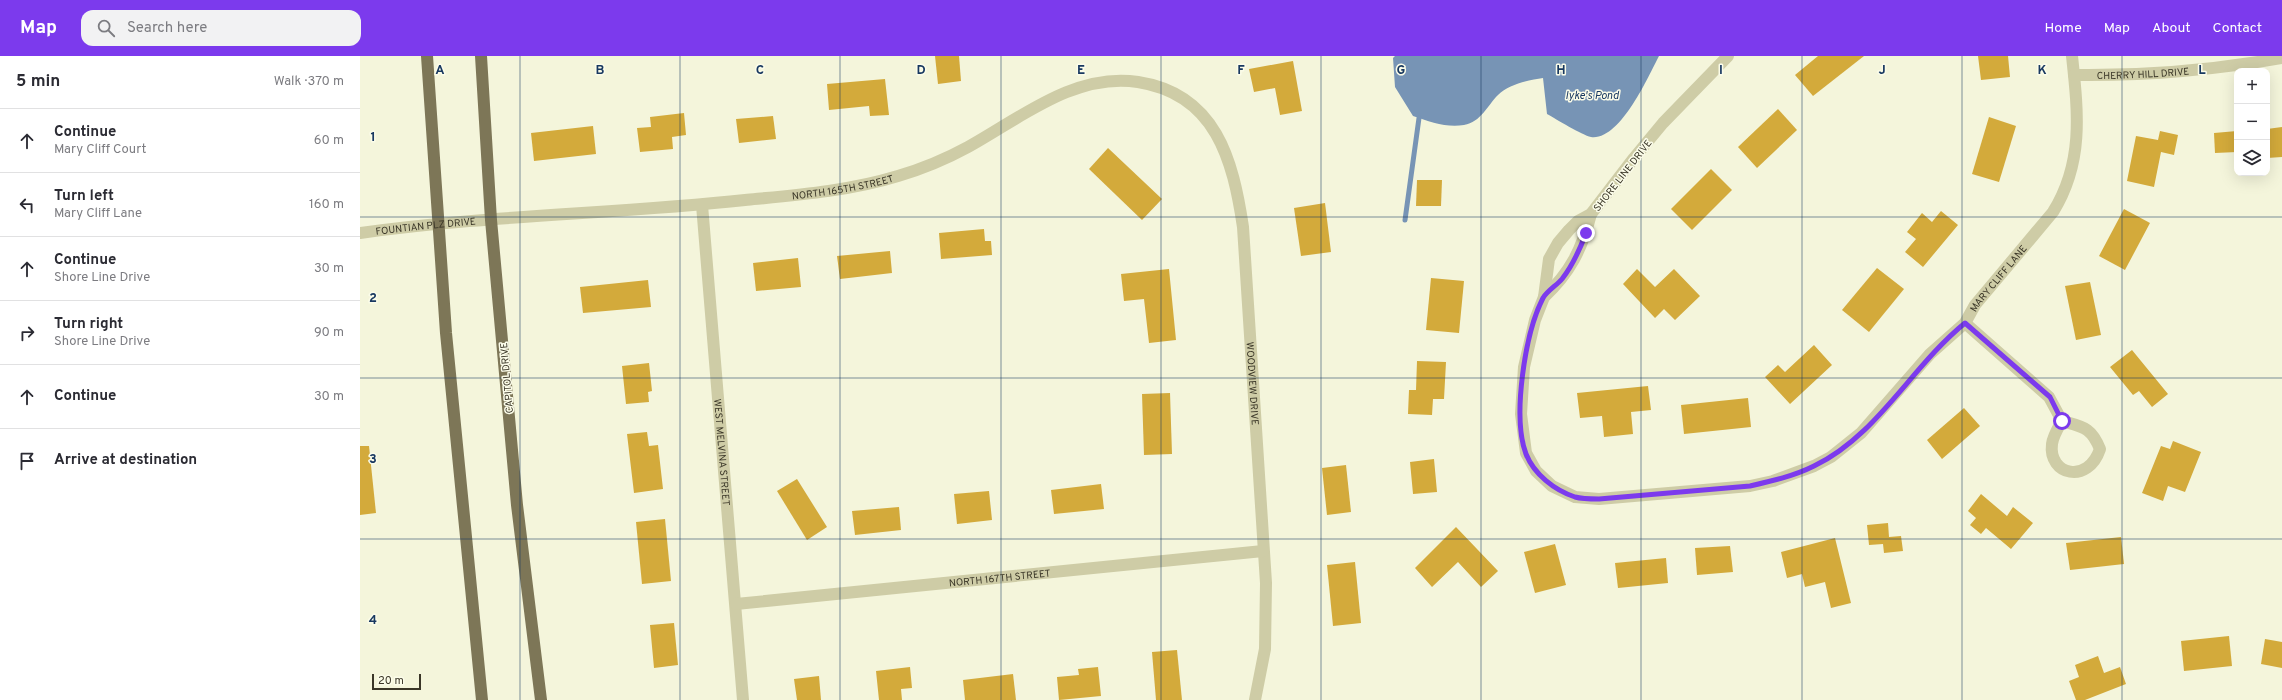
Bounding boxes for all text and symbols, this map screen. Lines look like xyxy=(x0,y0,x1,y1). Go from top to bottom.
search box xyxy=(81,10,361,46)
text: Map xyxy=(20,16,57,40)
icon: search xyxy=(95,17,117,39)
text: Search here xyxy=(127,19,207,38)
text: Home xyxy=(2045,20,2082,37)
text: Map xyxy=(2104,20,2130,37)
text: About xyxy=(2152,20,2191,37)
text: Contact xyxy=(2213,20,2262,37)
text: A xyxy=(435,63,445,79)
text: B xyxy=(596,63,605,79)
text: C xyxy=(756,63,764,79)
text: D xyxy=(916,63,926,79)
text: E xyxy=(1077,63,1085,79)
text: F xyxy=(1237,63,1245,79)
text: G xyxy=(1397,63,1406,79)
text: H xyxy=(1556,63,1566,79)
text: I xyxy=(1719,63,1723,79)
text: J xyxy=(1878,63,1886,79)
text: K xyxy=(2037,63,2047,79)
text: L xyxy=(2198,63,2206,79)
street label: CHERRY HILL DRIVE xyxy=(2097,65,2190,83)
map controls xyxy=(2234,68,2270,176)
button: + xyxy=(2234,68,2270,104)
text: 5 min xyxy=(16,71,60,93)
text: Walk · 370 m xyxy=(274,74,344,90)
water label: Iyke's Pond xyxy=(1565,89,1620,103)
button: − xyxy=(2234,104,2270,140)
text: Continue xyxy=(54,123,116,142)
icon: ahead xyxy=(16,130,38,152)
text: 1 xyxy=(370,130,376,146)
text: 60 m xyxy=(314,133,344,149)
street label: SHORE LINE DRIVE xyxy=(1591,137,1655,214)
button: layers xyxy=(2234,140,2270,176)
text: Mary Cliff Court xyxy=(54,142,146,158)
street label: NORTH 165TH STREET xyxy=(791,173,895,203)
text: Turn left xyxy=(54,187,114,206)
icon: left xyxy=(16,194,38,216)
text: 160 m xyxy=(309,197,344,213)
text: Mary Cliff Lane xyxy=(54,206,142,222)
street label: FOUNTIAN PLZ DRIVE xyxy=(375,216,476,239)
route end xyxy=(1577,224,1595,242)
street label: MARY CLIFF LANE xyxy=(1968,243,2031,314)
text: Continue xyxy=(54,251,116,270)
icon: ahead xyxy=(16,258,38,280)
text: 30 m xyxy=(314,261,344,277)
text: Shore Line Drive xyxy=(54,270,150,286)
text: 2 xyxy=(369,291,377,307)
text: Turn right xyxy=(54,315,123,334)
icon: right xyxy=(16,322,38,344)
text: 90 m xyxy=(314,325,344,341)
text: Shore Line Drive xyxy=(54,334,150,350)
street label: WOODVIEW DRIVE xyxy=(1242,341,1261,426)
street label: CAPITOL DRIVE xyxy=(498,342,517,414)
icon: ahead xyxy=(16,386,38,408)
text: Continue xyxy=(54,387,116,406)
text: 30 m xyxy=(314,389,344,405)
street label: WEST MELVINA STREET xyxy=(710,398,732,507)
route start xyxy=(2053,412,2071,430)
icon: arrive xyxy=(16,450,38,472)
text: Arrive at destination xyxy=(54,451,197,470)
text: 3 xyxy=(369,452,377,468)
street label: NORTH 167TH STREET xyxy=(948,567,1051,591)
text: 4 xyxy=(369,613,377,629)
scale bar xyxy=(372,672,421,691)
text: 20 m xyxy=(378,674,404,688)

